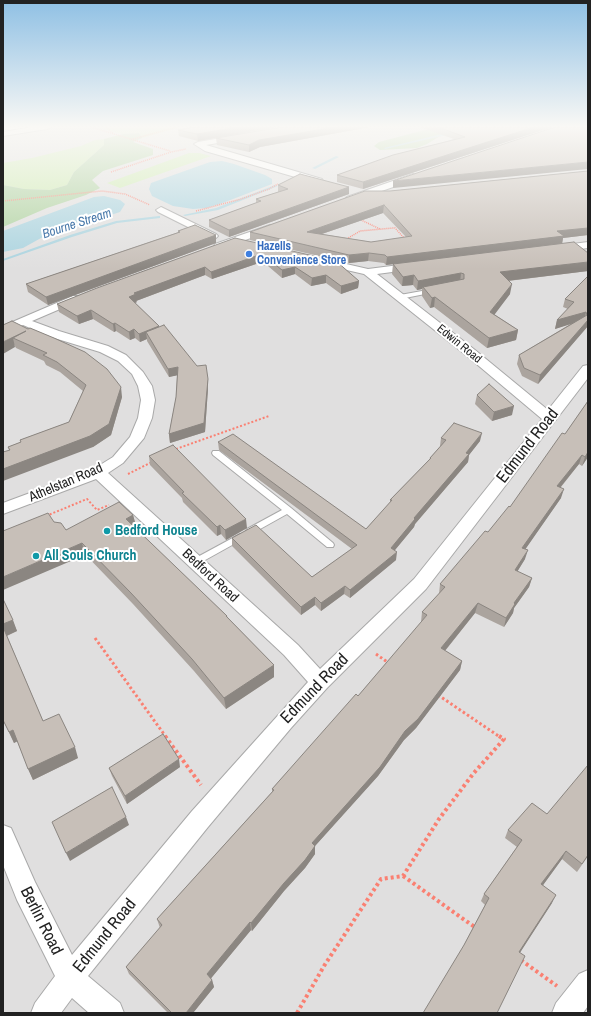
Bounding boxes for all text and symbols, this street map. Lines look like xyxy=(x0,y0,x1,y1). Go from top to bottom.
water label: Bourne Stream xyxy=(40,206,114,242)
place label: Hazells Convenience Store xyxy=(257,240,346,268)
marker: Hazells Convenience Store xyxy=(244,249,254,259)
street label: Edwin Road xyxy=(434,322,484,366)
street label: Edmund Road xyxy=(493,405,563,487)
street label: Athelstan Road xyxy=(27,460,105,506)
place label: Bedford House xyxy=(115,523,197,539)
marker: Bedford House xyxy=(102,526,112,536)
street label: Bedford Road xyxy=(178,546,242,606)
place label: All Souls Church xyxy=(44,548,136,564)
marker: All Souls Church xyxy=(31,551,41,561)
street label: Edmund Road xyxy=(277,650,353,728)
street label: Berlin Road xyxy=(15,884,67,958)
street label: Edmund Road xyxy=(69,895,141,977)

